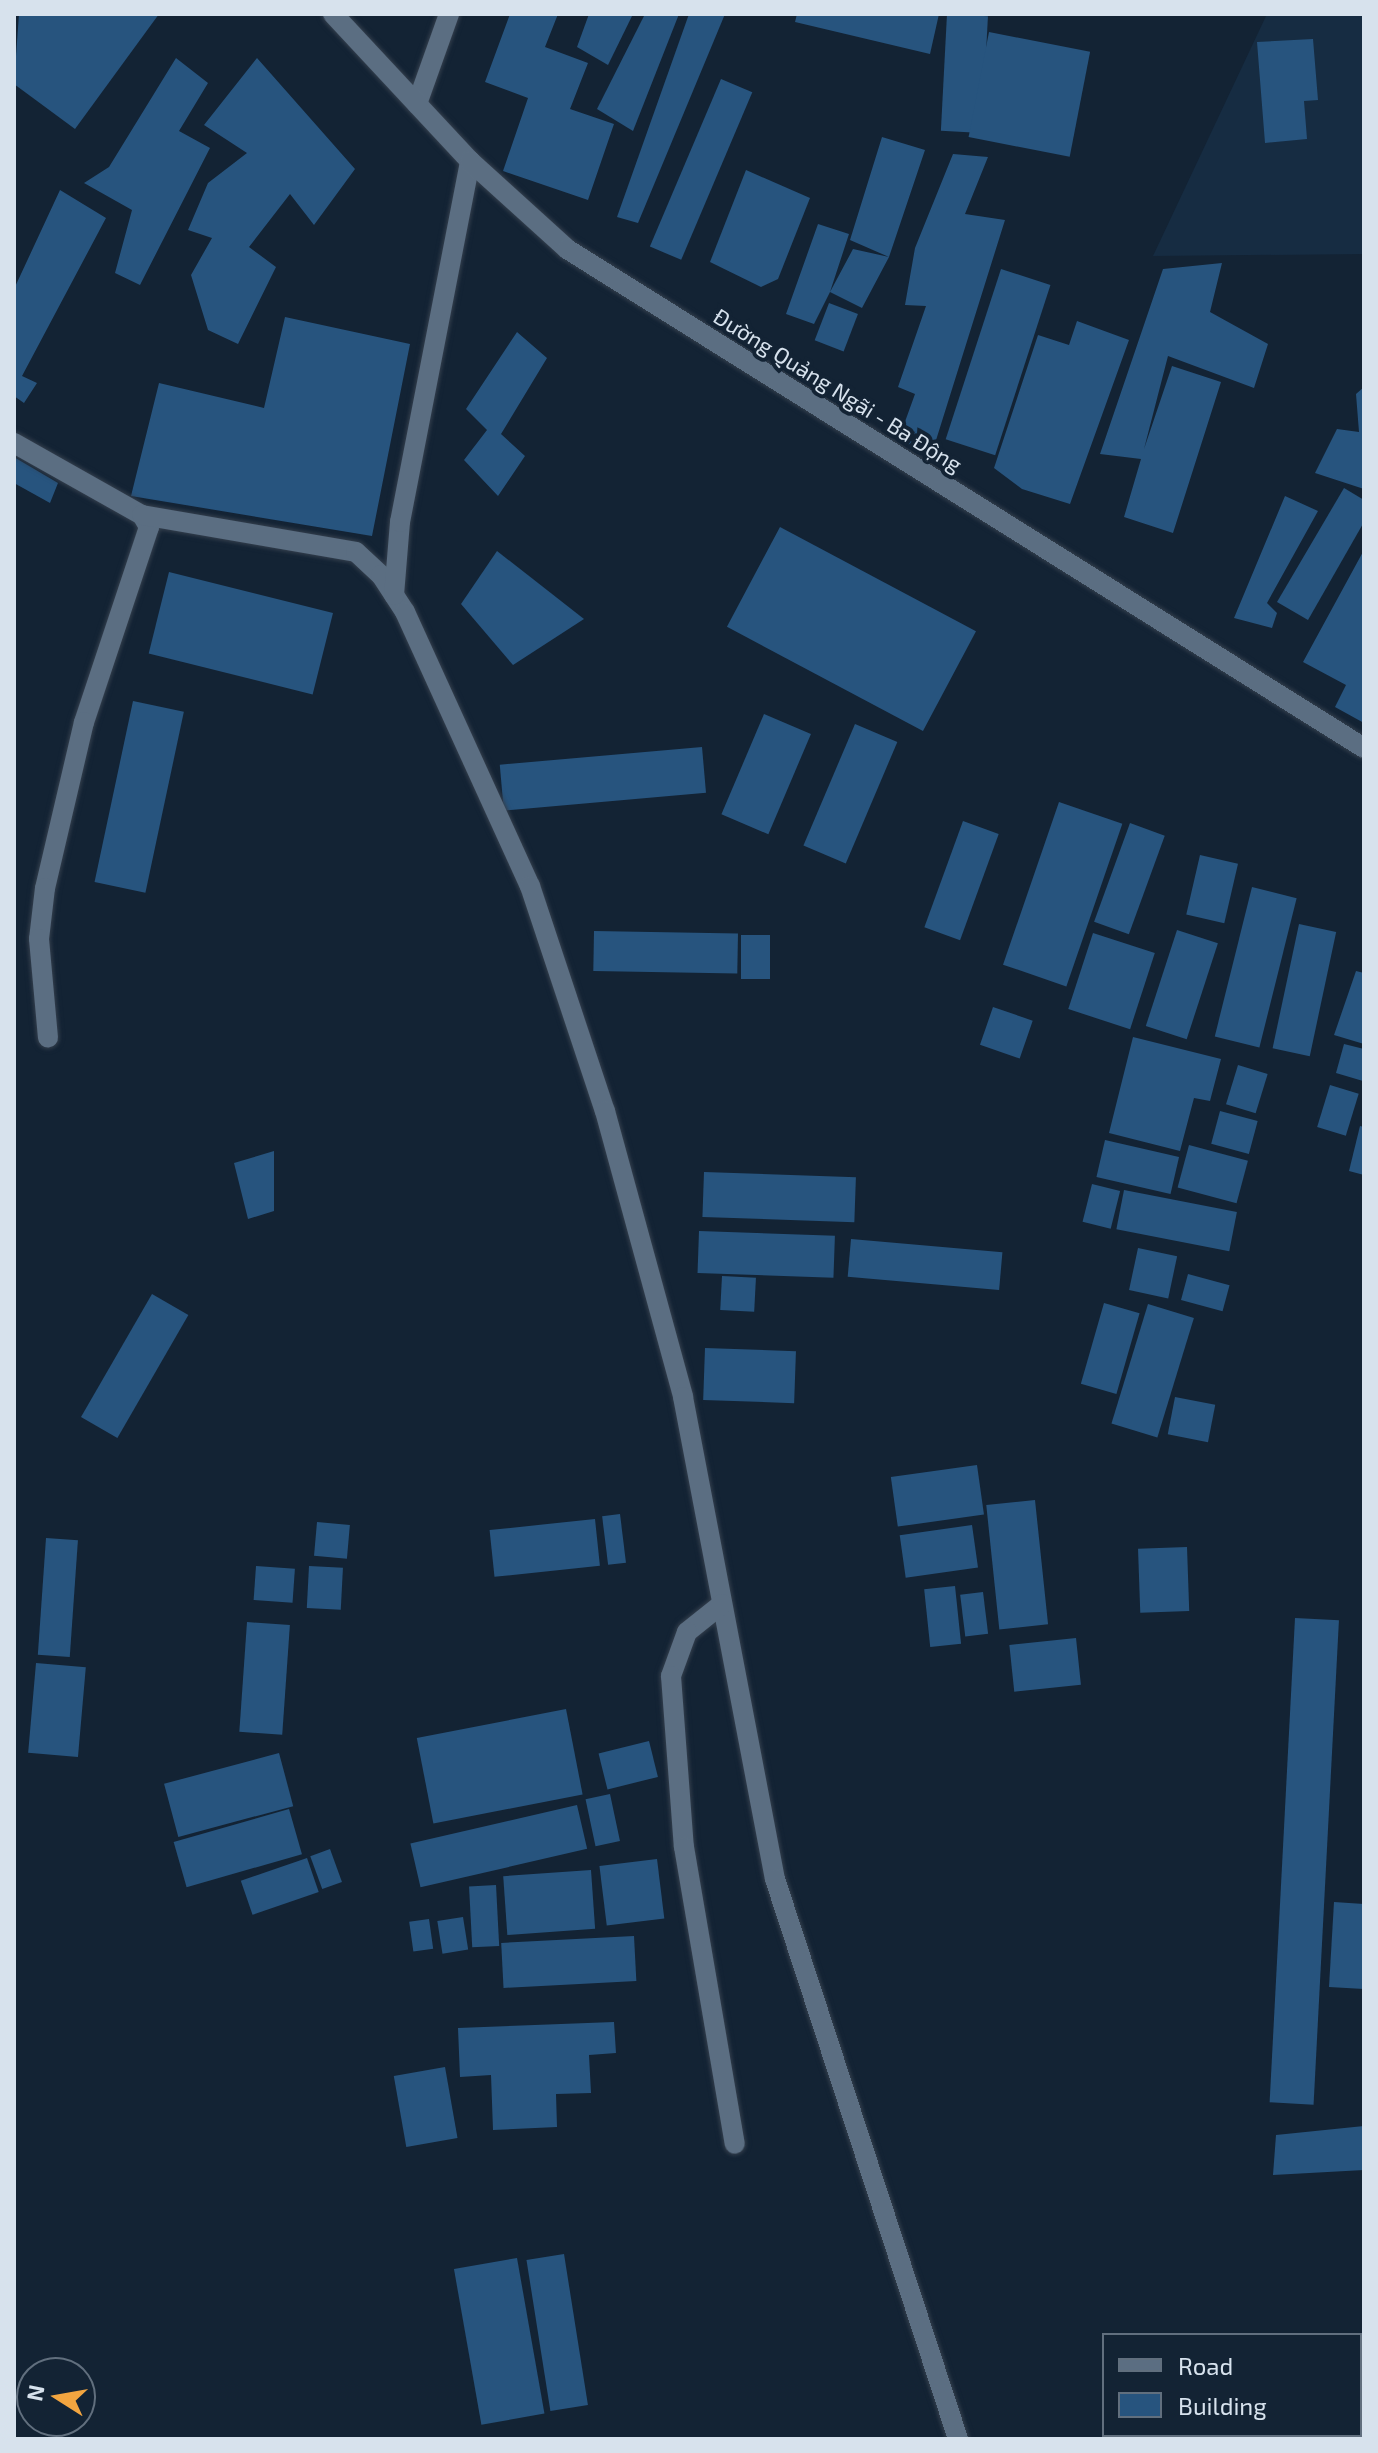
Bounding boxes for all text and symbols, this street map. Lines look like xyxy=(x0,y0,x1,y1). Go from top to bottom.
street label: Đường Quảng Ngãi - Ba Động xyxy=(709,303,967,477)
legend xyxy=(1102,2333,1362,2437)
text: Road xyxy=(1178,2351,1233,2380)
north arrow xyxy=(16,2357,96,2437)
text: N xyxy=(20,2383,49,2403)
text: Building xyxy=(1178,2391,1267,2420)

